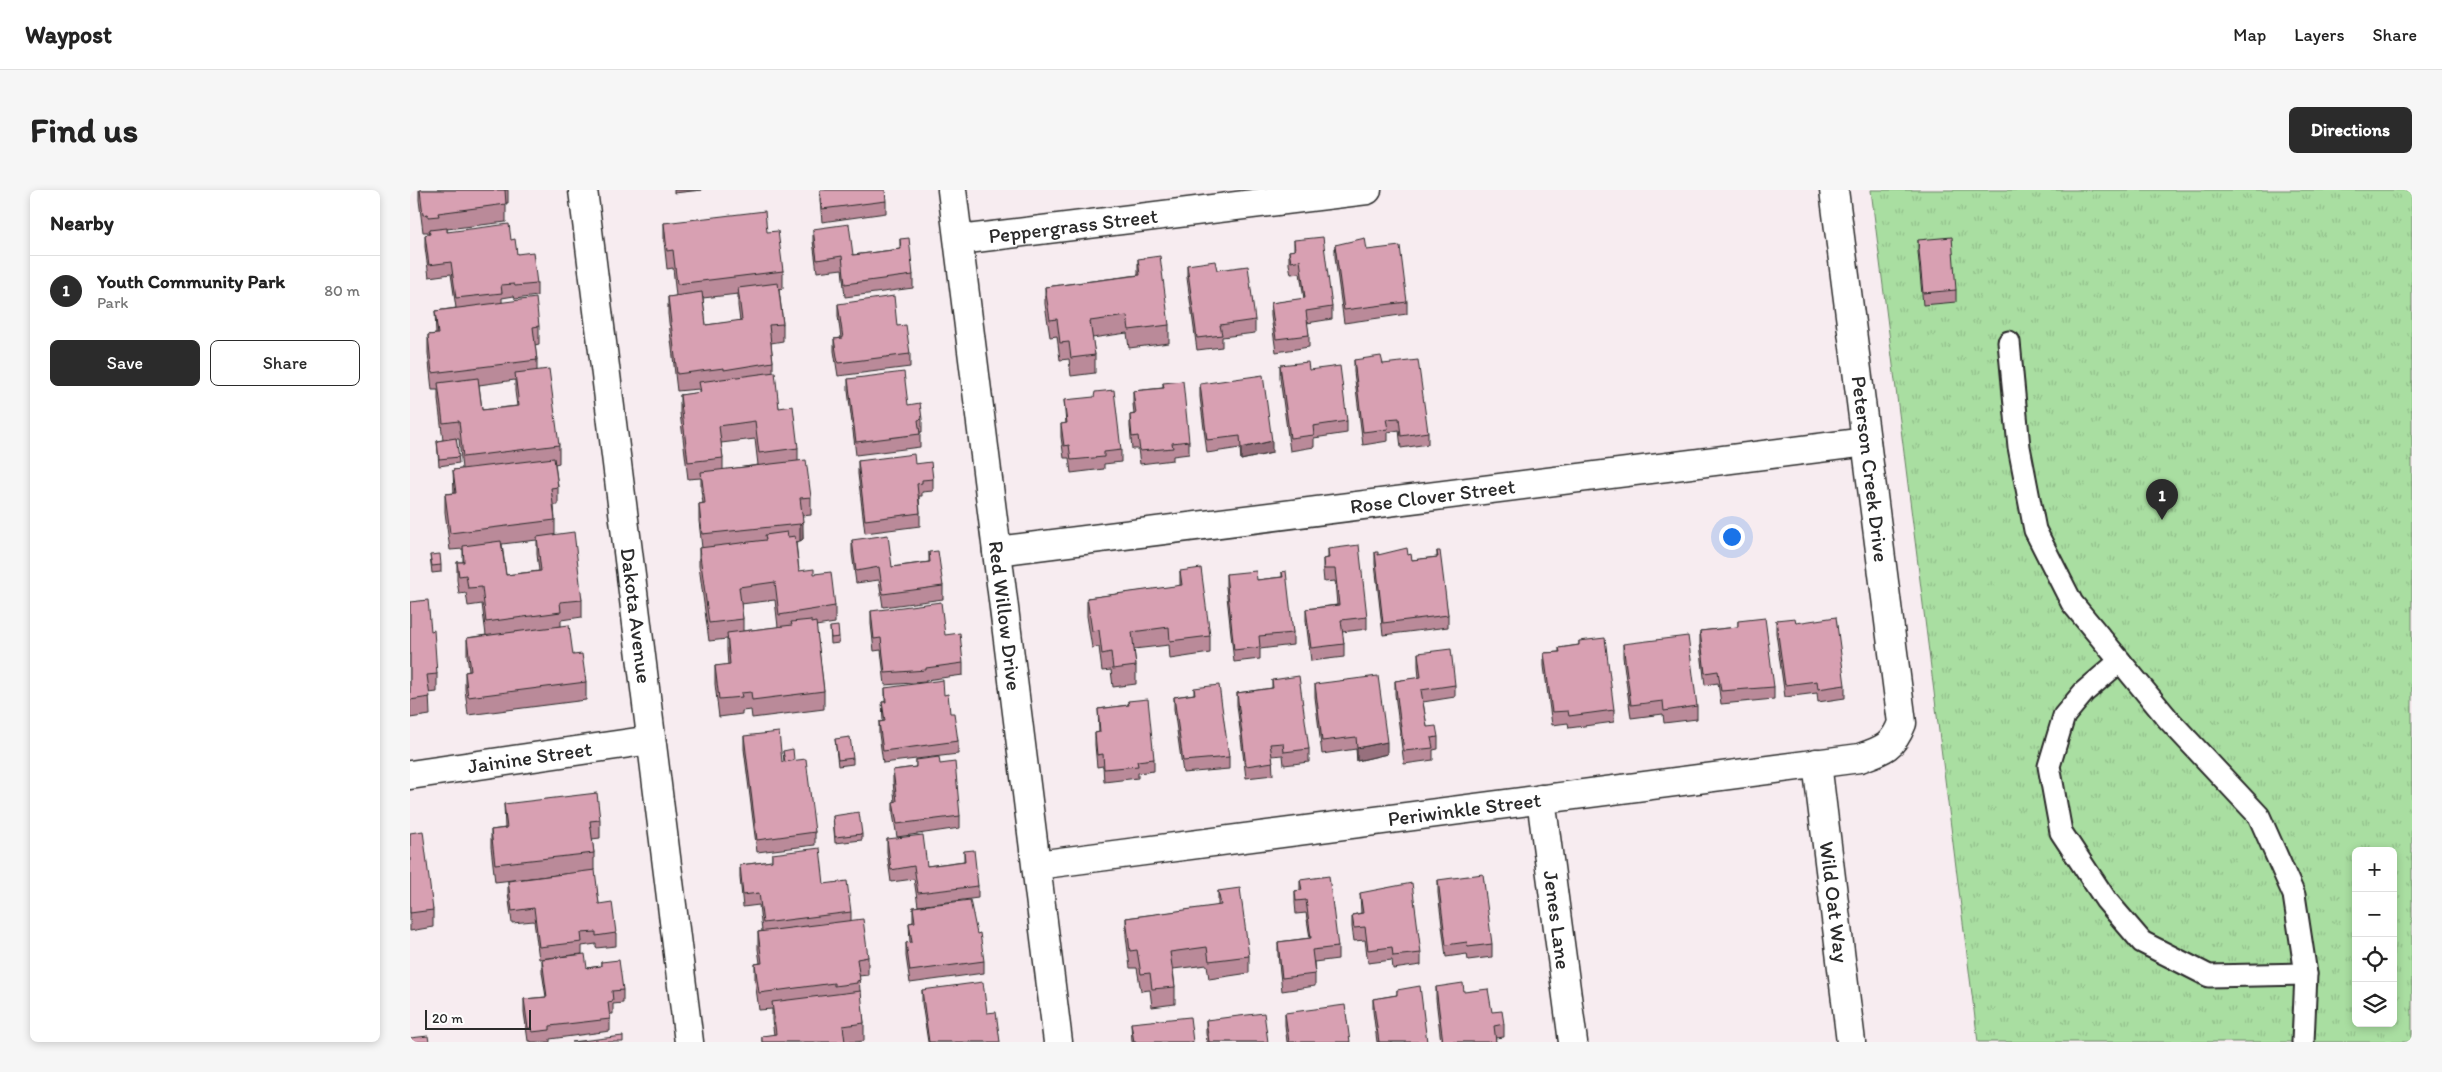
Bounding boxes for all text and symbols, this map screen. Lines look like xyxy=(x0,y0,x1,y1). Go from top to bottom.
text: Waypost xyxy=(25,20,112,49)
text: Map xyxy=(2233,24,2266,46)
text: Layers xyxy=(2294,24,2344,46)
text: Share xyxy=(2372,24,2417,46)
button: Directions xyxy=(2289,107,2412,153)
text: Find us xyxy=(30,109,138,151)
street label: Peppergrass Street xyxy=(987,203,1159,248)
text: Nearby xyxy=(50,210,114,235)
text: Youth Community Park xyxy=(97,270,285,293)
text: 1 xyxy=(62,281,70,300)
text: 80 m xyxy=(324,281,360,300)
text: Park xyxy=(97,293,128,312)
button: Save xyxy=(50,340,200,386)
button: Share xyxy=(210,340,360,386)
street label: Peterson Creek Drive xyxy=(1847,374,1894,564)
street label: Rose Clover Street xyxy=(1348,473,1517,519)
pin: 1 xyxy=(2146,479,2178,520)
your location xyxy=(1719,524,1745,550)
street label: Red Willow Drive xyxy=(984,539,1027,692)
street label: Dakota Avenue xyxy=(616,546,657,685)
street label: Jainine Street xyxy=(466,736,594,778)
street label: Periwinkle Street xyxy=(1386,787,1543,831)
street label: Wild Oat Way xyxy=(1815,840,1854,964)
map controls xyxy=(2352,847,2397,1027)
button: + xyxy=(2352,847,2397,892)
street label: Jenes Lane xyxy=(1539,869,1576,971)
button: − xyxy=(2352,892,2397,937)
button: locate xyxy=(2352,937,2397,982)
button: layers xyxy=(2352,982,2397,1027)
scale bar xyxy=(425,1007,531,1030)
text: 20 m xyxy=(432,1010,463,1027)

